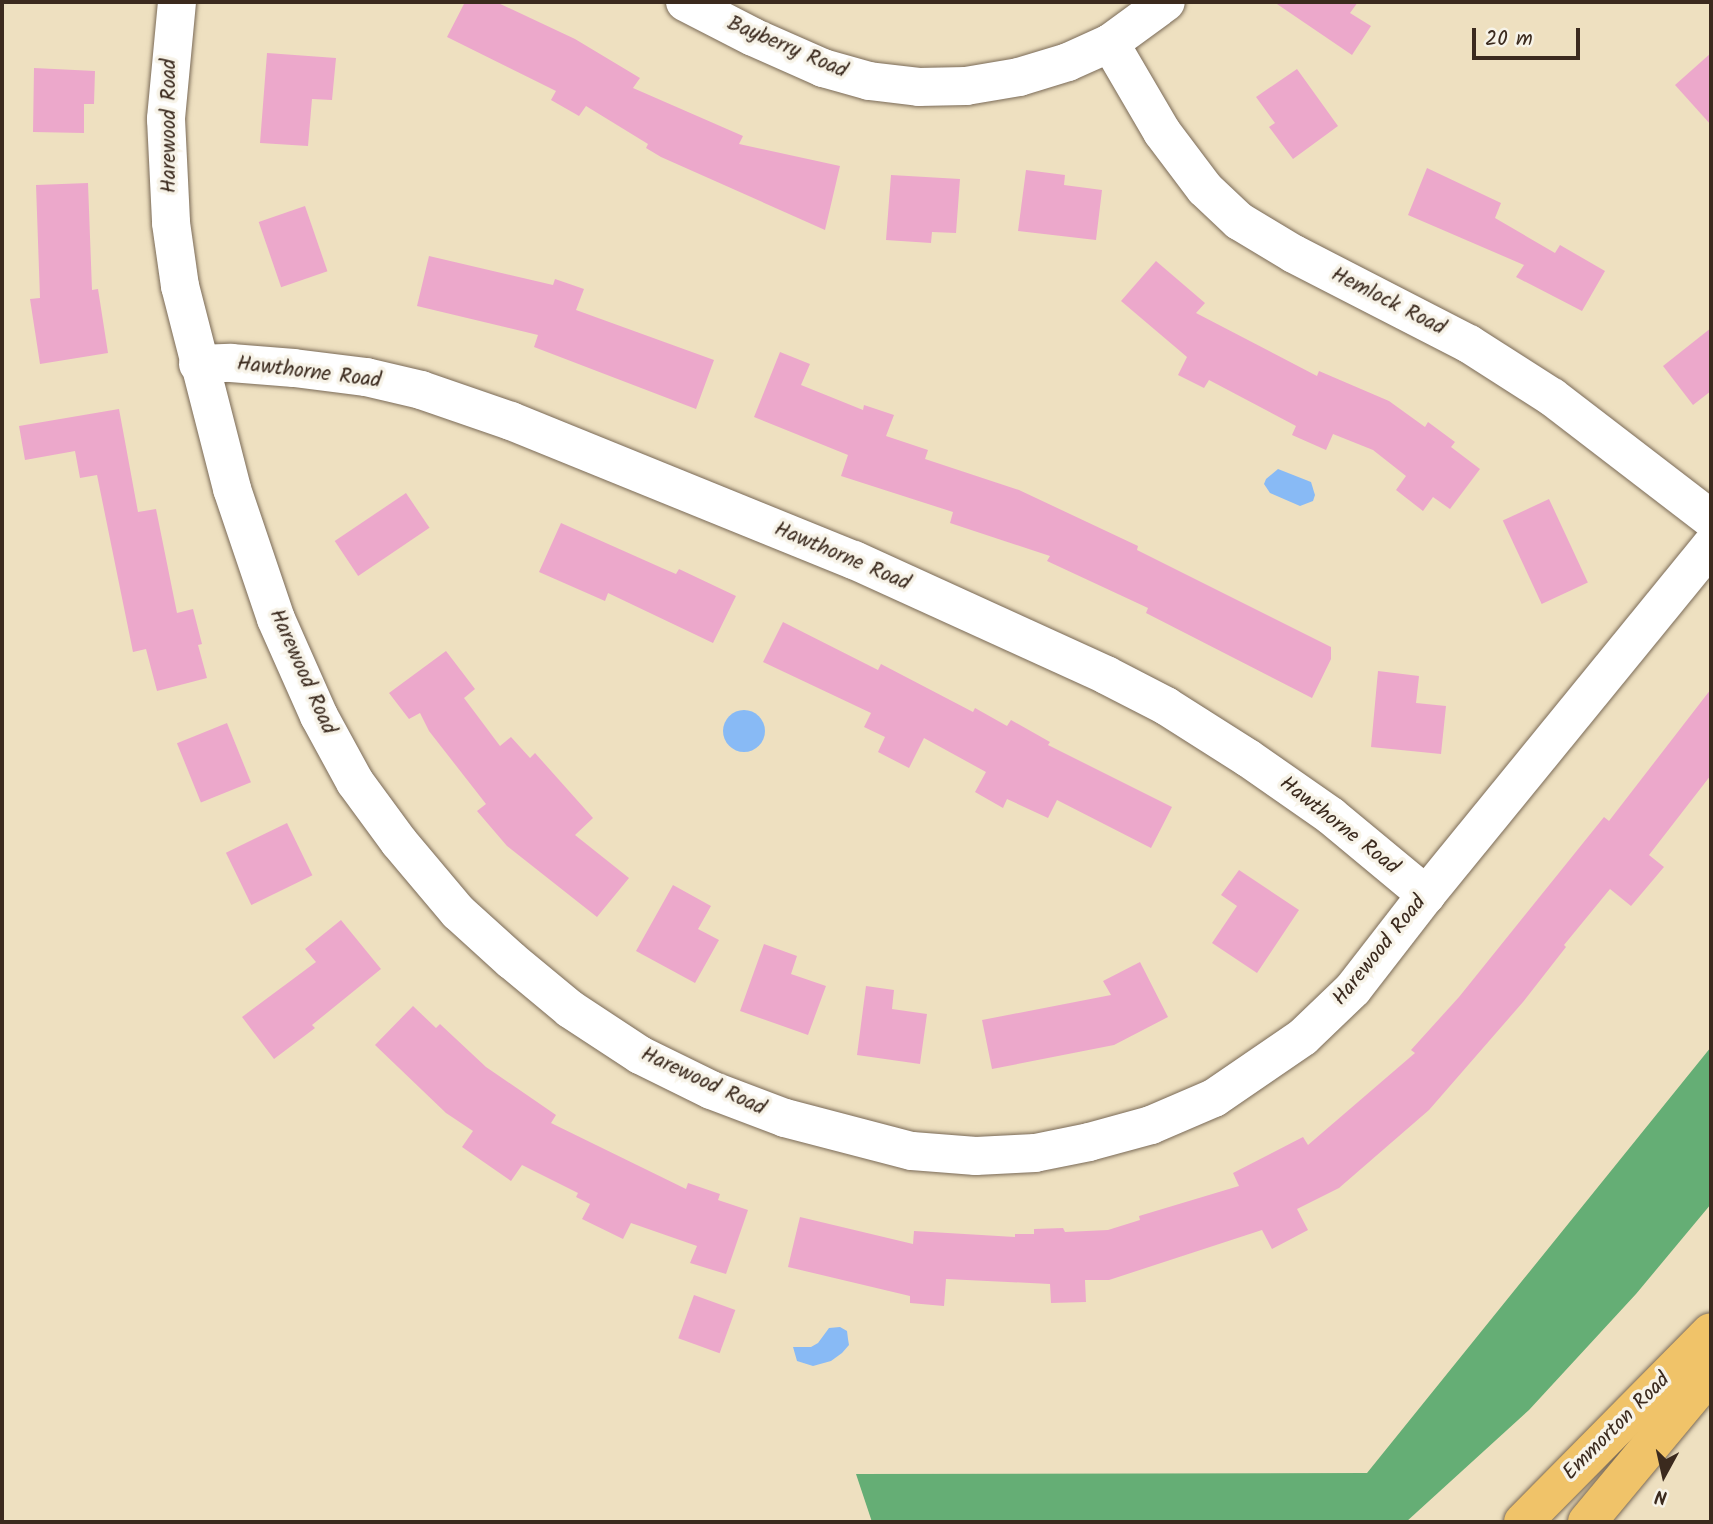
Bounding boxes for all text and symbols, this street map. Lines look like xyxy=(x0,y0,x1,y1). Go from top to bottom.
street label: Bayberry Road xyxy=(723,11,851,85)
scale bar xyxy=(1475,14,1584,58)
text: 20 m xyxy=(1485,23,1533,56)
street label: Harewood Road xyxy=(157,59,183,193)
street label: Hemlock Road xyxy=(1327,262,1449,342)
street label: Hawthorne Road xyxy=(235,352,383,394)
street label: Hawthorne Road xyxy=(770,517,914,597)
street label: Harewood Road xyxy=(263,605,341,739)
street label: Hawthorne Road xyxy=(1274,771,1404,881)
street label: Harewood Road xyxy=(1328,891,1432,1011)
street label: Harewood Road xyxy=(637,1042,769,1122)
street label: Emmorton Road xyxy=(1558,1368,1676,1486)
north arrow xyxy=(1629,1440,1699,1510)
text: N xyxy=(1653,1480,1669,1511)

